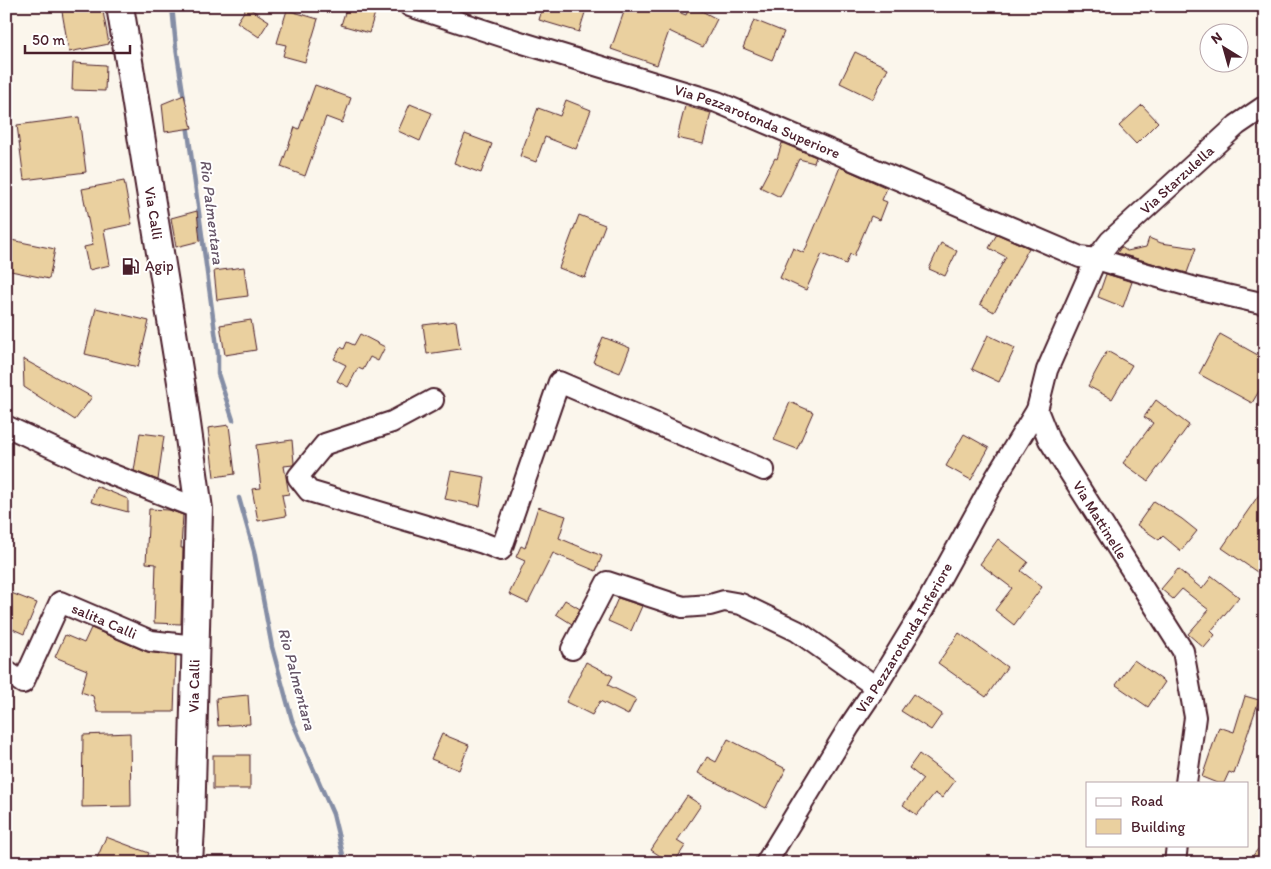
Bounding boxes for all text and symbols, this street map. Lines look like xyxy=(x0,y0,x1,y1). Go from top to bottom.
scale bar xyxy=(25,22,130,54)
north arrow xyxy=(1198,22,1248,72)
text: N xyxy=(1208,28,1225,48)
text: 50 m xyxy=(32,31,65,49)
street label: Via Pezzarotonda Superiore xyxy=(672,80,843,162)
street label: Via Starzulella xyxy=(1136,141,1218,218)
water label: Rio Palmentara xyxy=(196,159,228,266)
street label: Via Calli xyxy=(140,186,167,241)
fuel station icon: Agip xyxy=(121,256,141,276)
place label: Agip xyxy=(145,257,174,275)
street label: Via Mattinelle xyxy=(1069,477,1131,563)
street label: Via Pezzarotonda Inferiore xyxy=(852,560,956,717)
street label: salita Calli xyxy=(69,599,140,643)
water label: Rio Palmentara xyxy=(274,626,320,733)
street label: Via Calli xyxy=(185,659,203,713)
legend xyxy=(1086,782,1248,846)
text: Road xyxy=(1131,792,1164,810)
text: Building xyxy=(1131,818,1185,836)

